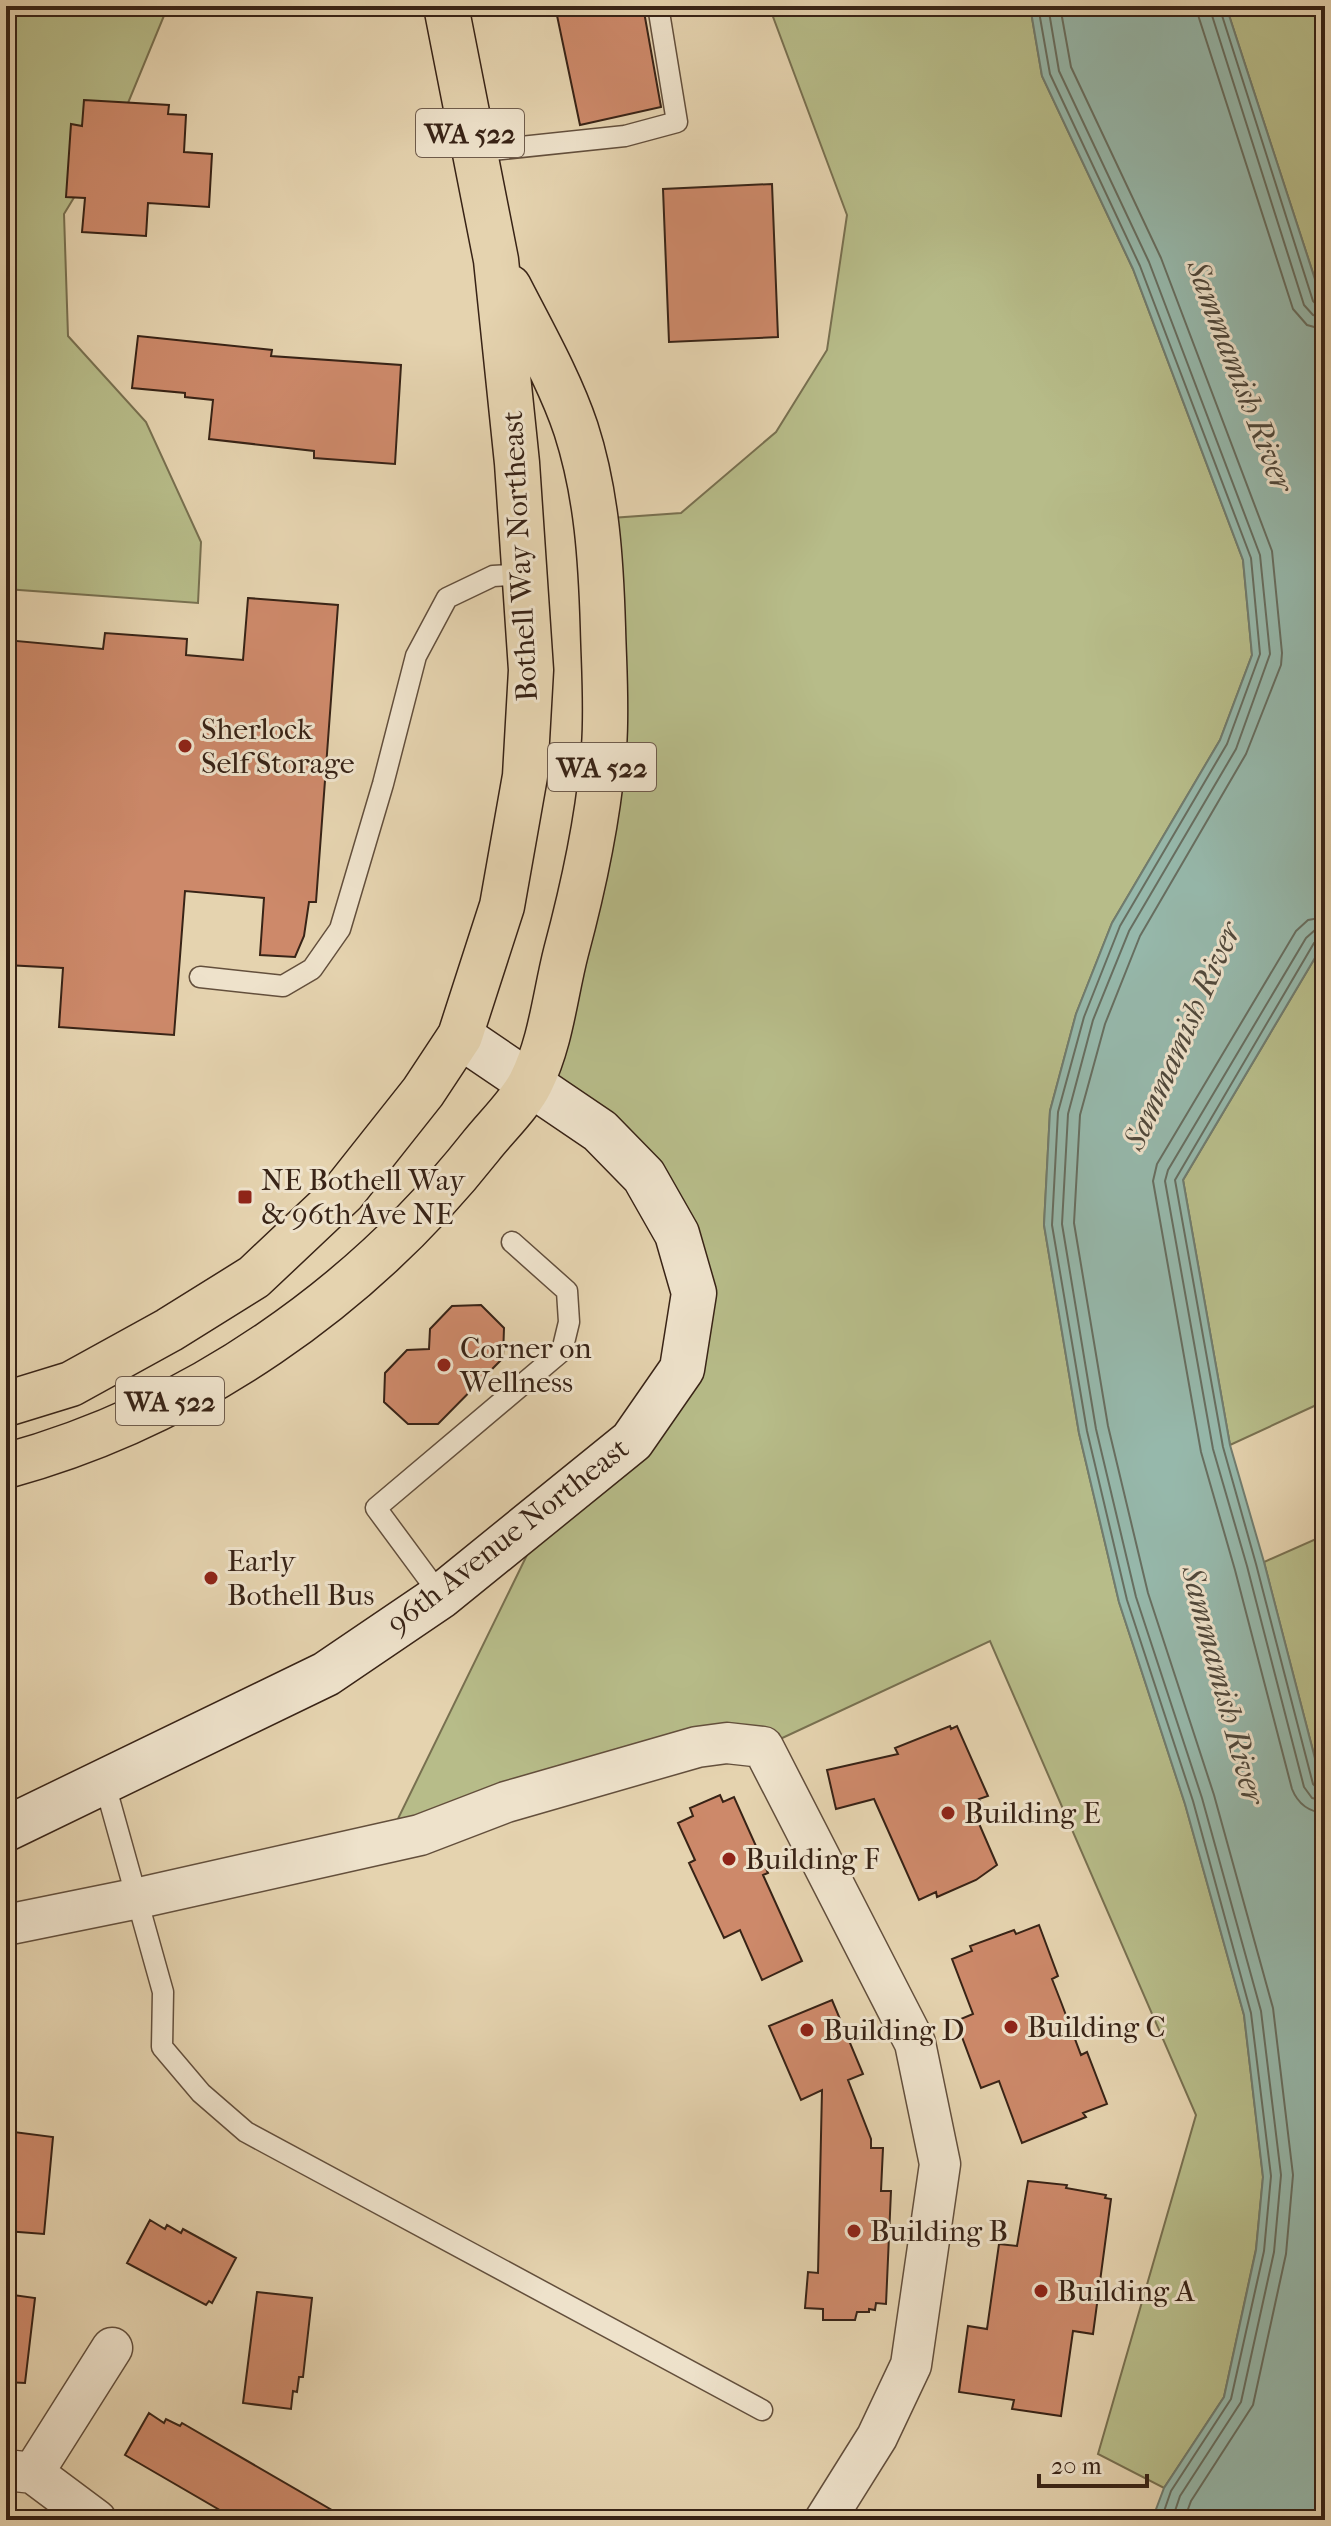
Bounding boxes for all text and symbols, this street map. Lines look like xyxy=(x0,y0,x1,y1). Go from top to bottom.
road number: WA 522 xyxy=(416,109,524,157)
water label: Sammamish River xyxy=(1178,254,1302,500)
street label: Bothell Way Northeast xyxy=(495,410,545,702)
place label: Sherlock Self Storage xyxy=(201,712,355,781)
marker: Sherlock Self Storage xyxy=(176,737,194,755)
road number: WA 522 xyxy=(548,743,656,791)
water label: Sammamish River xyxy=(1115,914,1250,1156)
place label: NE Bothell Way & 96th Ave NE xyxy=(261,1163,466,1232)
marker: NE Bothell Way & 96th Ave NE xyxy=(236,1188,254,1206)
place label: Corner on Wellness xyxy=(459,1331,592,1400)
marker: Corner on Wellness xyxy=(435,1356,453,1374)
road number: WA 522 xyxy=(116,1377,224,1425)
street label: 96th Avenue Northeast xyxy=(380,1431,636,1641)
place label: Early Bothell Bus xyxy=(227,1544,374,1613)
water label: Sammamish River xyxy=(1173,1561,1273,1811)
marker: Early Bothell Bus xyxy=(202,1569,220,1587)
place label: Building E xyxy=(964,1796,1101,1831)
marker: Building E xyxy=(939,1804,957,1822)
place label: Building F xyxy=(745,1842,880,1877)
marker: Building F xyxy=(720,1850,738,1868)
place label: Building C xyxy=(1027,2010,1166,2045)
place label: Building D xyxy=(823,2013,964,2048)
marker: Building C xyxy=(1002,2018,1020,2036)
marker: Building D xyxy=(798,2021,816,2039)
place label: Building B xyxy=(870,2214,1008,2249)
marker: Building B xyxy=(845,2222,863,2240)
place label: Building A xyxy=(1057,2274,1196,2309)
marker: Building A xyxy=(1032,2282,1050,2300)
scale bar xyxy=(1039,2438,1147,2488)
text: 20 m xyxy=(1051,2452,1102,2480)

